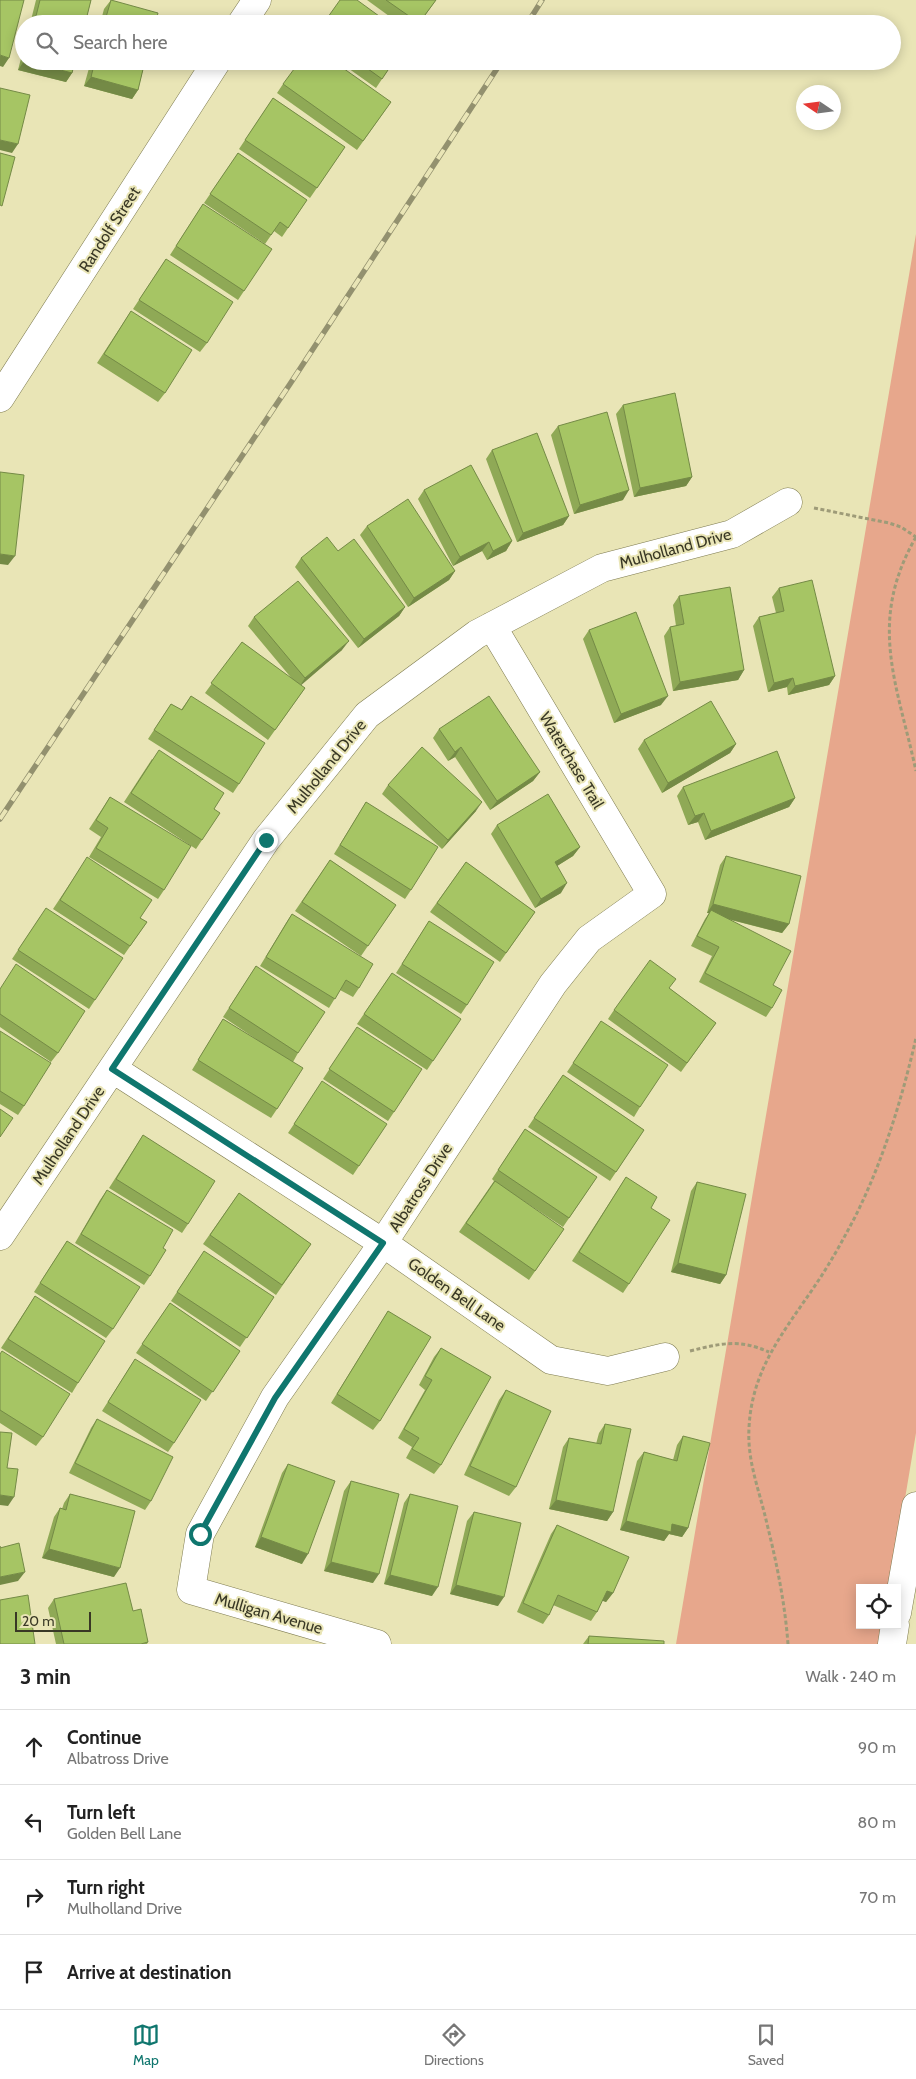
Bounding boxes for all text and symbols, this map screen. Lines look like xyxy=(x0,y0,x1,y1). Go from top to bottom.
search box xyxy=(15,15,901,70)
icon: search xyxy=(33,29,61,57)
text: Search here xyxy=(73,31,167,54)
north arrow xyxy=(796,85,841,130)
street label: Randolf Street xyxy=(75,183,144,275)
street label: Mulholland Drive xyxy=(617,524,733,573)
street label: Waterchase Trail xyxy=(535,709,608,812)
street label: Mulholland Drive xyxy=(283,716,370,817)
route end xyxy=(255,829,278,852)
street label: Mulholland Drive xyxy=(28,1082,108,1188)
street label: Albatross Drive xyxy=(385,1139,456,1235)
street label: Golden Bell Lane xyxy=(404,1254,509,1335)
route start xyxy=(189,1523,212,1546)
map controls xyxy=(856,1584,901,1629)
button: locate xyxy=(856,1584,901,1629)
street label: Mulligan Avenue xyxy=(213,1589,325,1638)
scale bar xyxy=(15,1609,91,1632)
text: 20 m xyxy=(22,1612,55,1630)
text: 3 min xyxy=(20,1664,71,1689)
text: Walk · 240 m xyxy=(805,1667,896,1686)
text: Continue xyxy=(67,1726,141,1749)
icon: ahead xyxy=(20,1733,48,1761)
text: 90 m xyxy=(858,1738,896,1757)
text: Albatross Drive xyxy=(67,1749,169,1768)
text: Turn left xyxy=(67,1801,135,1824)
icon: left xyxy=(20,1808,48,1836)
text: 80 m xyxy=(858,1813,896,1832)
text: Golden Bell Lane xyxy=(67,1824,182,1843)
text: Turn right xyxy=(67,1876,145,1899)
icon: right xyxy=(20,1883,48,1911)
text: 70 m xyxy=(859,1888,896,1907)
text: Mulholland Drive xyxy=(67,1899,182,1918)
icon: arrive xyxy=(20,1958,48,1986)
text: Arrive at destination xyxy=(67,1961,231,1984)
tab: Map xyxy=(132,2021,160,2069)
tab: Directions xyxy=(424,2021,484,2069)
tab: Saved xyxy=(748,2021,784,2069)

